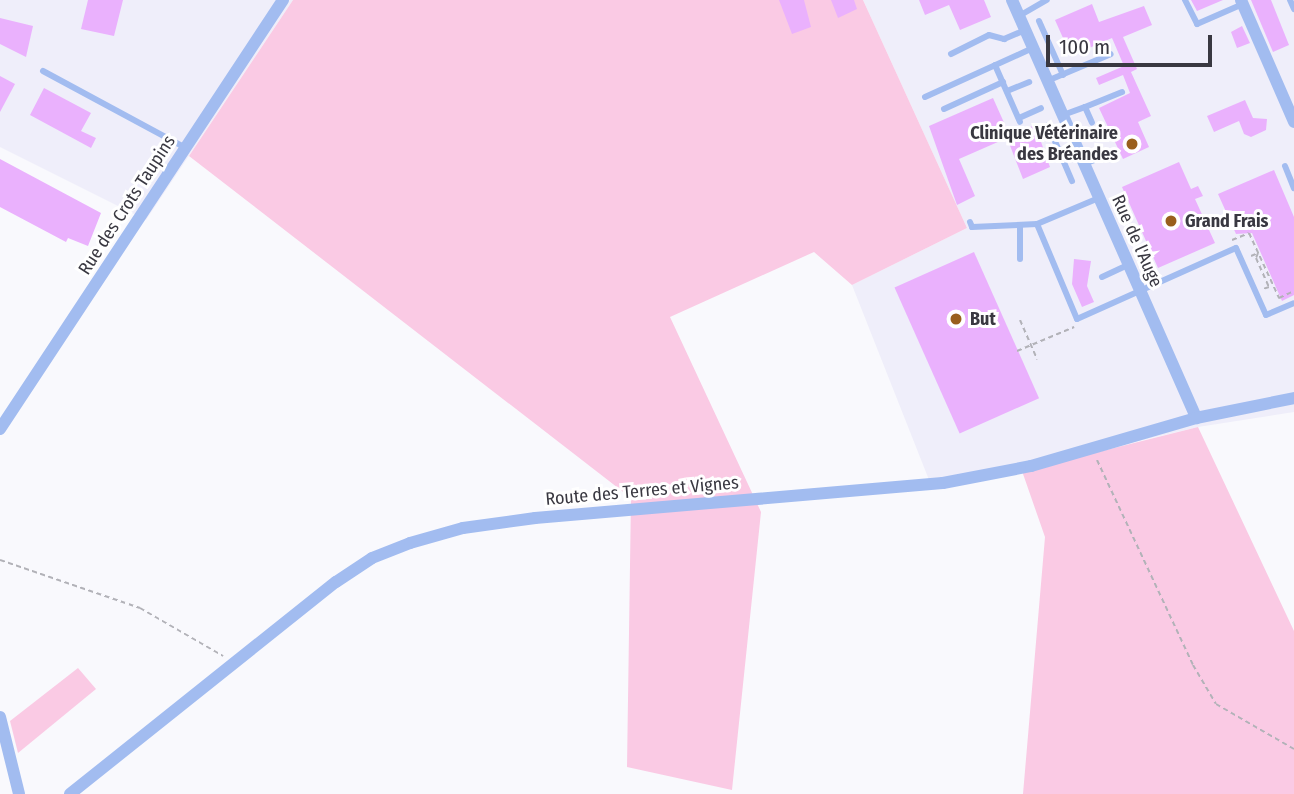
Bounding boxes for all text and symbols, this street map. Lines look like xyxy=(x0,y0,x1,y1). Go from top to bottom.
scale bar xyxy=(1049,21,1215,65)
text: 100 m xyxy=(1059,34,1110,60)
place label: Clinique Vétérinaire des Bréandes xyxy=(970,123,1118,166)
street label: Rue des Crots Taupins xyxy=(74,131,180,279)
marker: Clinique Vétérinaire des Bréandes xyxy=(1124,136,1140,152)
street label: Rue de l'Auge xyxy=(1107,192,1167,290)
place label: Grand Frais xyxy=(1185,210,1268,232)
marker: Grand Frais xyxy=(1163,213,1179,229)
place label: But xyxy=(970,308,996,330)
marker: But xyxy=(948,311,964,327)
street label: Route des Terres et Vignes xyxy=(544,472,740,510)

